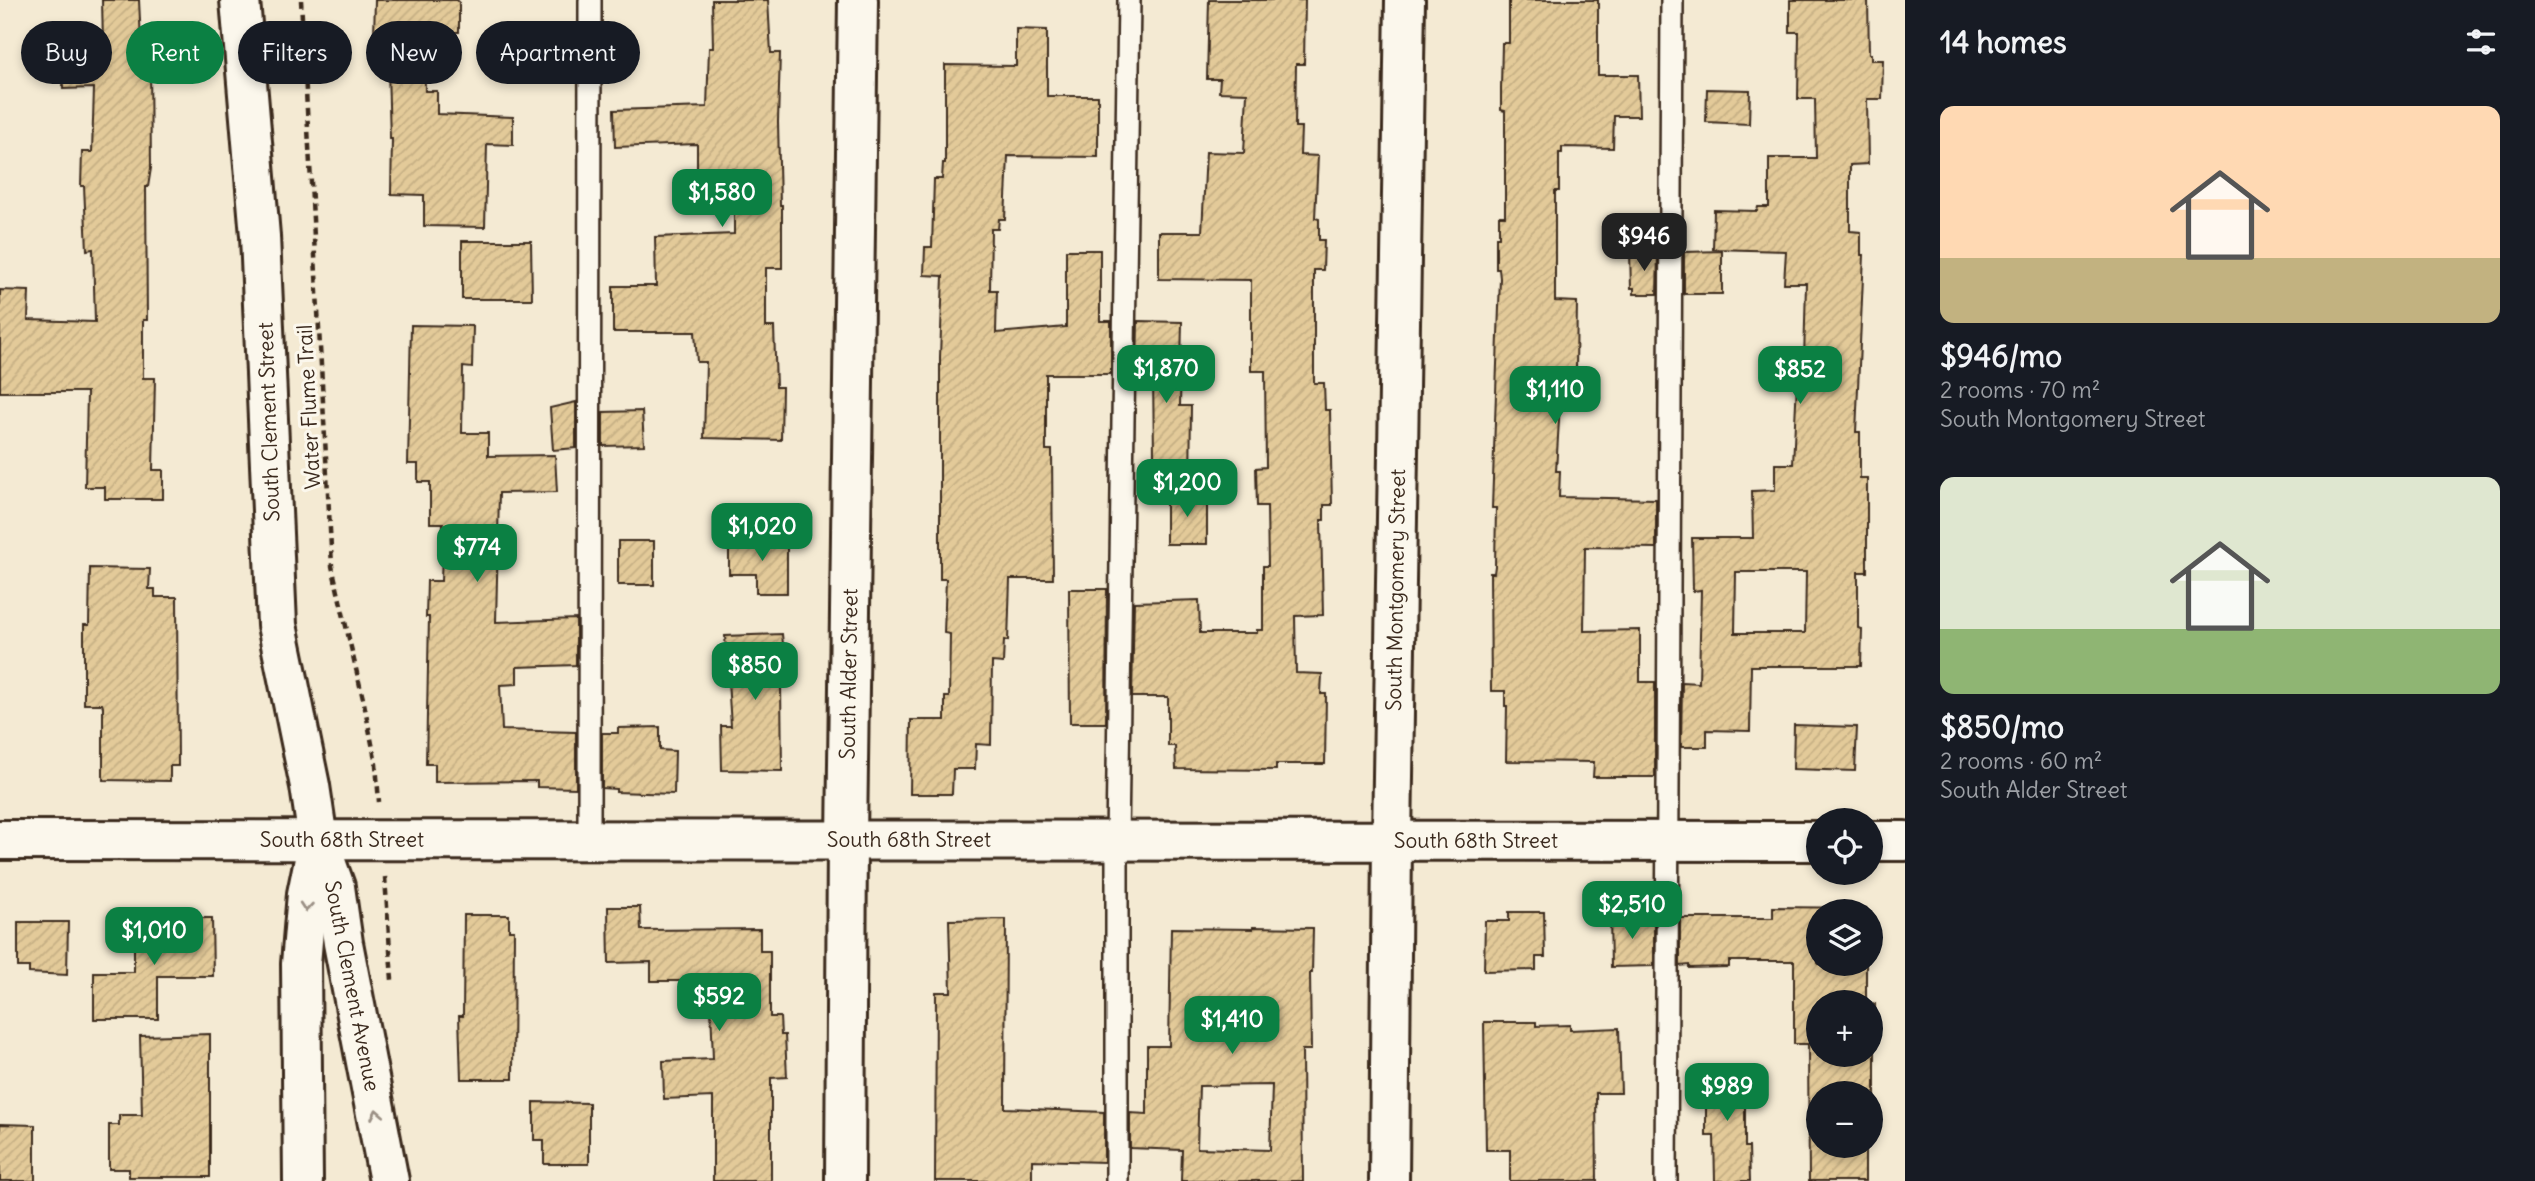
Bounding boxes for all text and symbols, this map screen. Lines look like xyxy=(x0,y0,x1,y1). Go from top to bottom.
chip: Buy xyxy=(21,21,112,84)
chip: Rent xyxy=(126,21,224,84)
chip: Filters xyxy=(238,21,352,84)
chip: New xyxy=(366,21,462,84)
chip: Apartment xyxy=(476,21,640,84)
text: 14 homes xyxy=(1940,23,2067,61)
icon: filters xyxy=(2462,23,2500,61)
icon: home xyxy=(2157,152,2283,278)
pin: $1,580 xyxy=(665,170,779,229)
text: $1,580 xyxy=(688,177,756,206)
pin: $946 xyxy=(1603,214,1685,273)
text: $946 xyxy=(1618,221,1670,250)
street label: South Clement Street xyxy=(252,322,285,522)
street label: Water Flume Trail xyxy=(291,324,326,490)
text: $946/mo xyxy=(1940,337,2062,375)
pin: $1,870 xyxy=(1109,346,1223,405)
pin: $852 xyxy=(1759,346,1841,406)
text: $1,870 xyxy=(1133,353,1199,382)
text: $852 xyxy=(1774,354,1826,383)
pin: $1,110 xyxy=(1498,366,1612,426)
text: $1,110 xyxy=(1526,374,1584,403)
text: 2 rooms · 70 m² xyxy=(1940,375,2100,404)
text: South Montgomery Street xyxy=(1940,404,2206,433)
pin: $1,200 xyxy=(1130,460,1244,519)
text: $1,200 xyxy=(1152,467,1222,496)
street label: South Montgomery Street xyxy=(1380,469,1411,711)
pin: $1,020 xyxy=(705,504,819,563)
text: $1,020 xyxy=(727,511,797,540)
icon: home xyxy=(2157,523,2283,649)
pin: $774 xyxy=(436,524,518,584)
text: $774 xyxy=(453,532,501,561)
street label: South Alder Street xyxy=(834,588,863,760)
pin: $850 xyxy=(714,642,796,702)
text: $850 xyxy=(728,650,782,679)
text: $850/mo xyxy=(1940,708,2064,746)
text: 2 rooms · 60 m² xyxy=(1940,746,2102,775)
text: South Alder Street xyxy=(1940,775,2128,804)
map controls xyxy=(1806,808,1883,1158)
button: locate xyxy=(1806,808,1883,885)
street label: South 68th Street xyxy=(260,826,424,853)
street label: South 68th Street xyxy=(827,826,991,853)
street label: South 68th Street xyxy=(1394,827,1558,854)
street label: South Clement Avenue xyxy=(319,878,386,1093)
pin: $2,510 xyxy=(1575,881,1689,941)
text: $2,510 xyxy=(1598,889,1666,918)
button: layers xyxy=(1806,899,1883,976)
one-way arrow xyxy=(299,902,314,913)
pin: $1,010 xyxy=(97,908,211,967)
text: $1,010 xyxy=(121,915,187,944)
pin: $592 xyxy=(678,974,760,1033)
text: $592 xyxy=(693,981,745,1010)
button: + xyxy=(1806,990,1883,1067)
pin: $1,410 xyxy=(1175,996,1289,1056)
text: $1,410 xyxy=(1200,1004,1264,1033)
pin: $989 xyxy=(1686,1064,1768,1123)
text: $989 xyxy=(1701,1071,1753,1100)
button: − xyxy=(1806,1081,1883,1158)
one-way arrow xyxy=(370,1108,385,1120)

